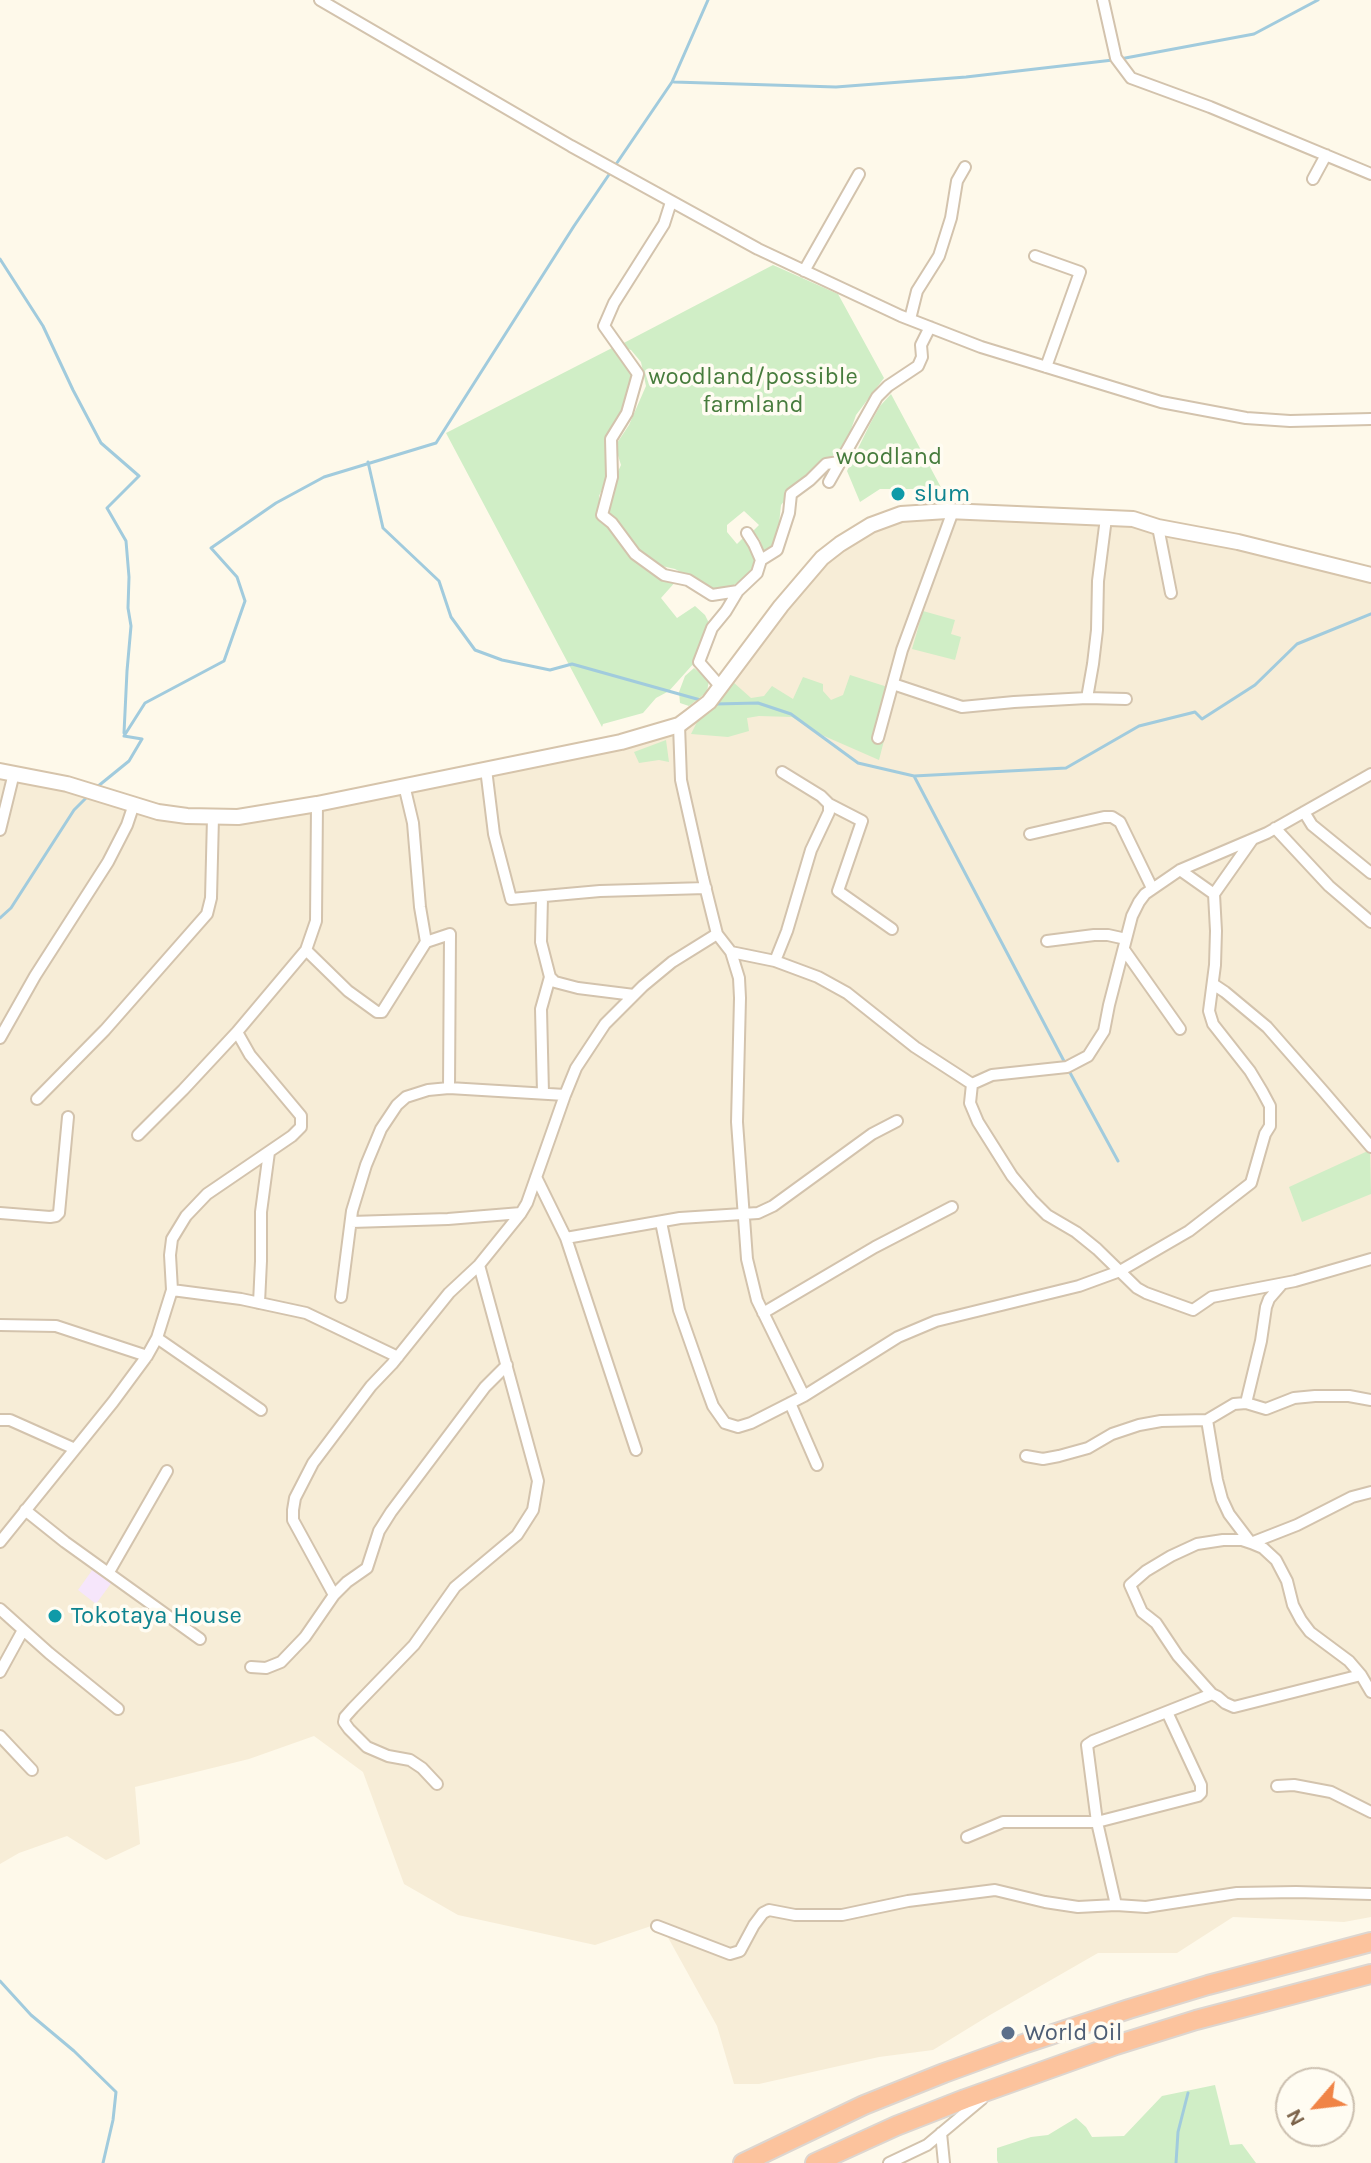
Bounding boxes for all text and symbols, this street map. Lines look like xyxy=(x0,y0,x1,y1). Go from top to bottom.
park label: woodland/possible farmland xyxy=(648,363,858,419)
park label: woodland xyxy=(836,443,942,471)
place label: slum xyxy=(914,480,970,508)
marker: slum xyxy=(889,485,907,503)
place label: Tokotaya House xyxy=(71,1602,242,1630)
marker: Tokotaya House xyxy=(46,1607,64,1625)
place label: World Oil xyxy=(1024,2019,1122,2047)
marker: World Oil xyxy=(999,2024,1017,2042)
north arrow xyxy=(1275,2067,1355,2147)
text: N xyxy=(1280,2104,1311,2130)

